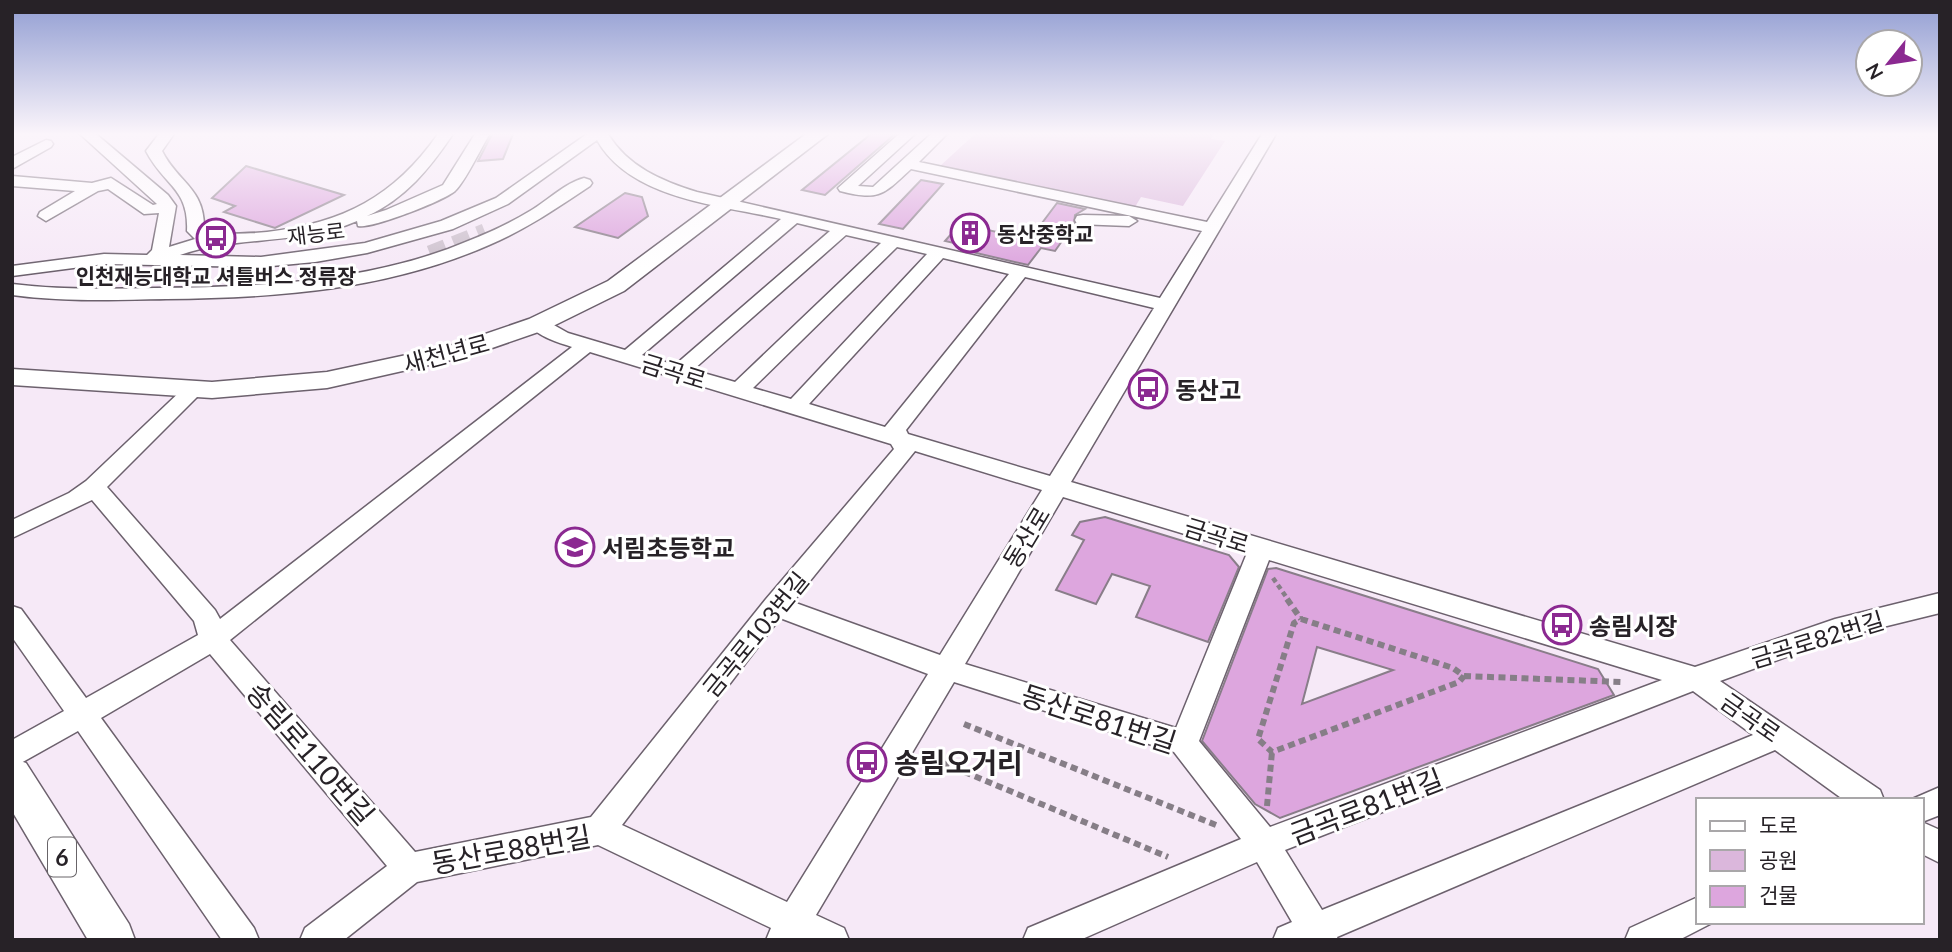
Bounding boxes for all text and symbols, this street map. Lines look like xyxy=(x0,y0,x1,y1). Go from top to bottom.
north arrow xyxy=(1854,28,1924,98)
text: N xyxy=(1860,60,1887,84)
building icon: 동산중학교 xyxy=(949,212,991,254)
bus stop icon: 인천재능대학교 셔틀버스 정류장 xyxy=(195,217,237,259)
street label: 재능로 xyxy=(286,217,346,249)
place label: 동산중학교 xyxy=(997,221,1094,246)
place label: 인천재능대학교 셔틀버스 정류장 xyxy=(76,263,356,288)
street label: 새천년로 xyxy=(400,328,492,378)
street label: 금곡로 xyxy=(638,347,710,395)
bus stop icon: 동산고 xyxy=(1127,368,1169,410)
place label: 동산고 xyxy=(1175,375,1241,404)
street label: 동산로 xyxy=(997,501,1055,573)
street label: 금곡로 xyxy=(1181,511,1253,559)
school or university icon: 서림초등학교 xyxy=(554,526,596,568)
place label: 서림초등학교 xyxy=(602,533,734,562)
street label: 금곡로103번길 xyxy=(696,566,814,702)
bus stop icon: 송림시장 xyxy=(1541,604,1583,646)
street label: 금곡로82번길 xyxy=(1747,605,1887,673)
place label: 송림시장 xyxy=(1589,611,1677,640)
street label: 송림로110번길 xyxy=(240,675,382,831)
street label: 동산로81번길 xyxy=(1017,677,1181,759)
street label: 금곡로 xyxy=(1716,686,1786,748)
bus stop icon: 송림오거리 xyxy=(846,741,888,783)
place label: 송림오거리 xyxy=(894,745,1023,779)
street label: 금곡로81번길 xyxy=(1285,761,1447,851)
legend xyxy=(1696,798,1924,924)
text: 도로 xyxy=(1759,812,1798,837)
street label: 동산로88번길 xyxy=(429,818,593,880)
road number: 6 xyxy=(48,838,76,876)
text: 공원 xyxy=(1759,847,1798,872)
text: 건물 xyxy=(1759,882,1798,907)

